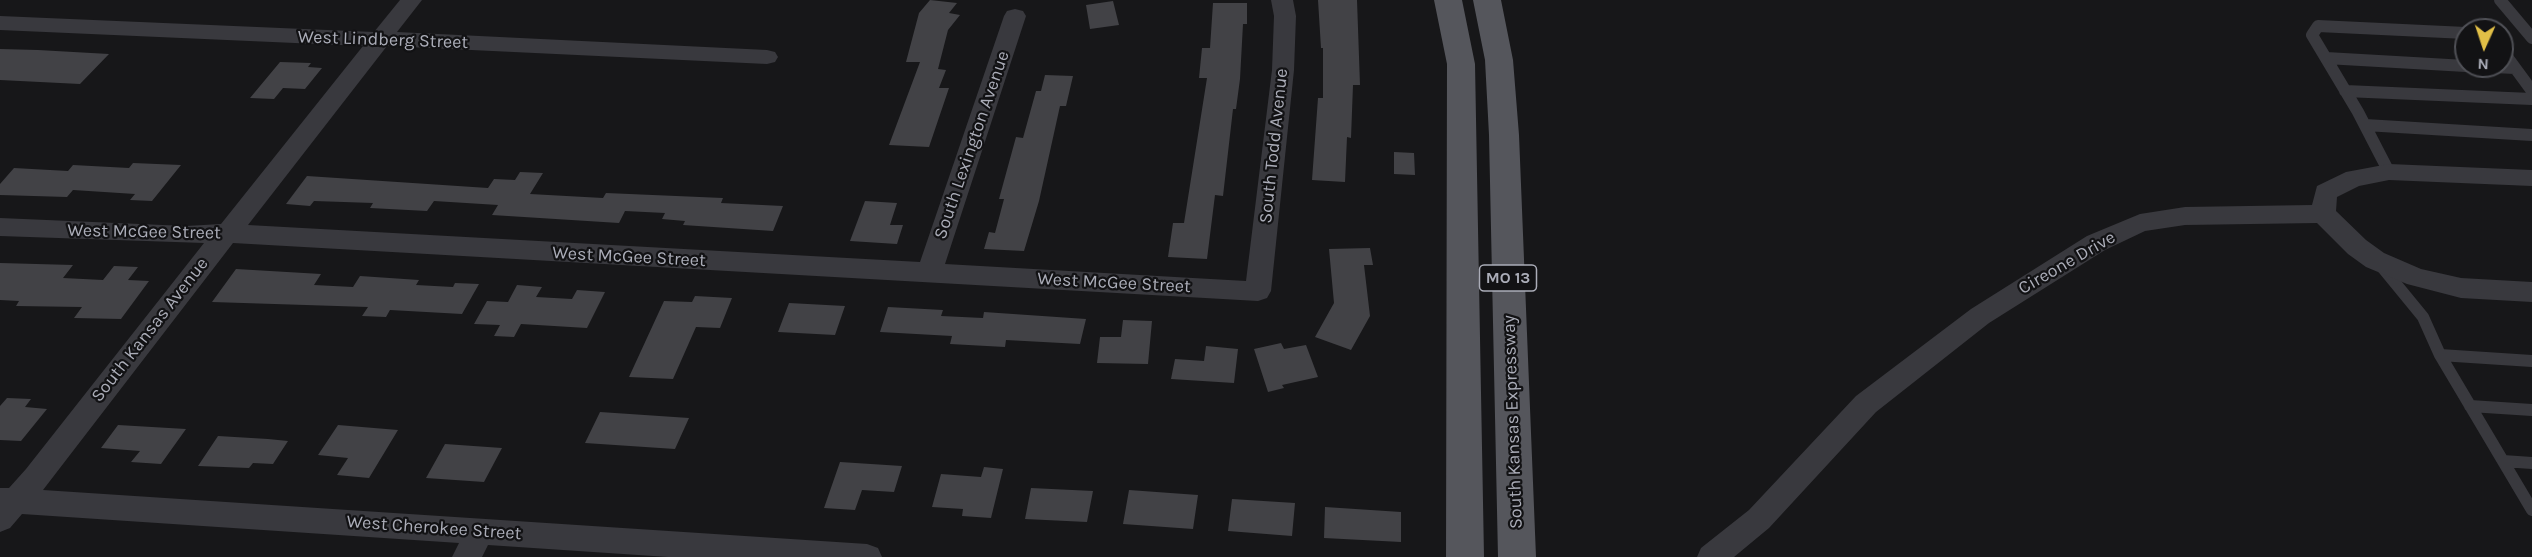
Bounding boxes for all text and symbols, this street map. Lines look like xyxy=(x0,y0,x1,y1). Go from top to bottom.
north arrow xyxy=(2454,18,2514,78)
street label: West Lindberg Street xyxy=(297,26,469,54)
street label: South Lexington Avenue xyxy=(930,48,1014,242)
text: N xyxy=(2477,55,2489,74)
street label: South Todd Avenue xyxy=(1255,67,1293,225)
street label: West McGee Street xyxy=(67,220,221,244)
street label: Cireone Drive xyxy=(2015,227,2119,299)
street label: West McGee Street xyxy=(552,242,706,272)
street label: South Kansas Avenue xyxy=(87,253,213,407)
road number: MO 13 xyxy=(1480,265,1537,291)
street label: West McGee Street xyxy=(1037,268,1191,298)
street label: South Kansas Expressway xyxy=(1498,315,1528,529)
street label: West Cherokee Street xyxy=(346,511,522,545)

